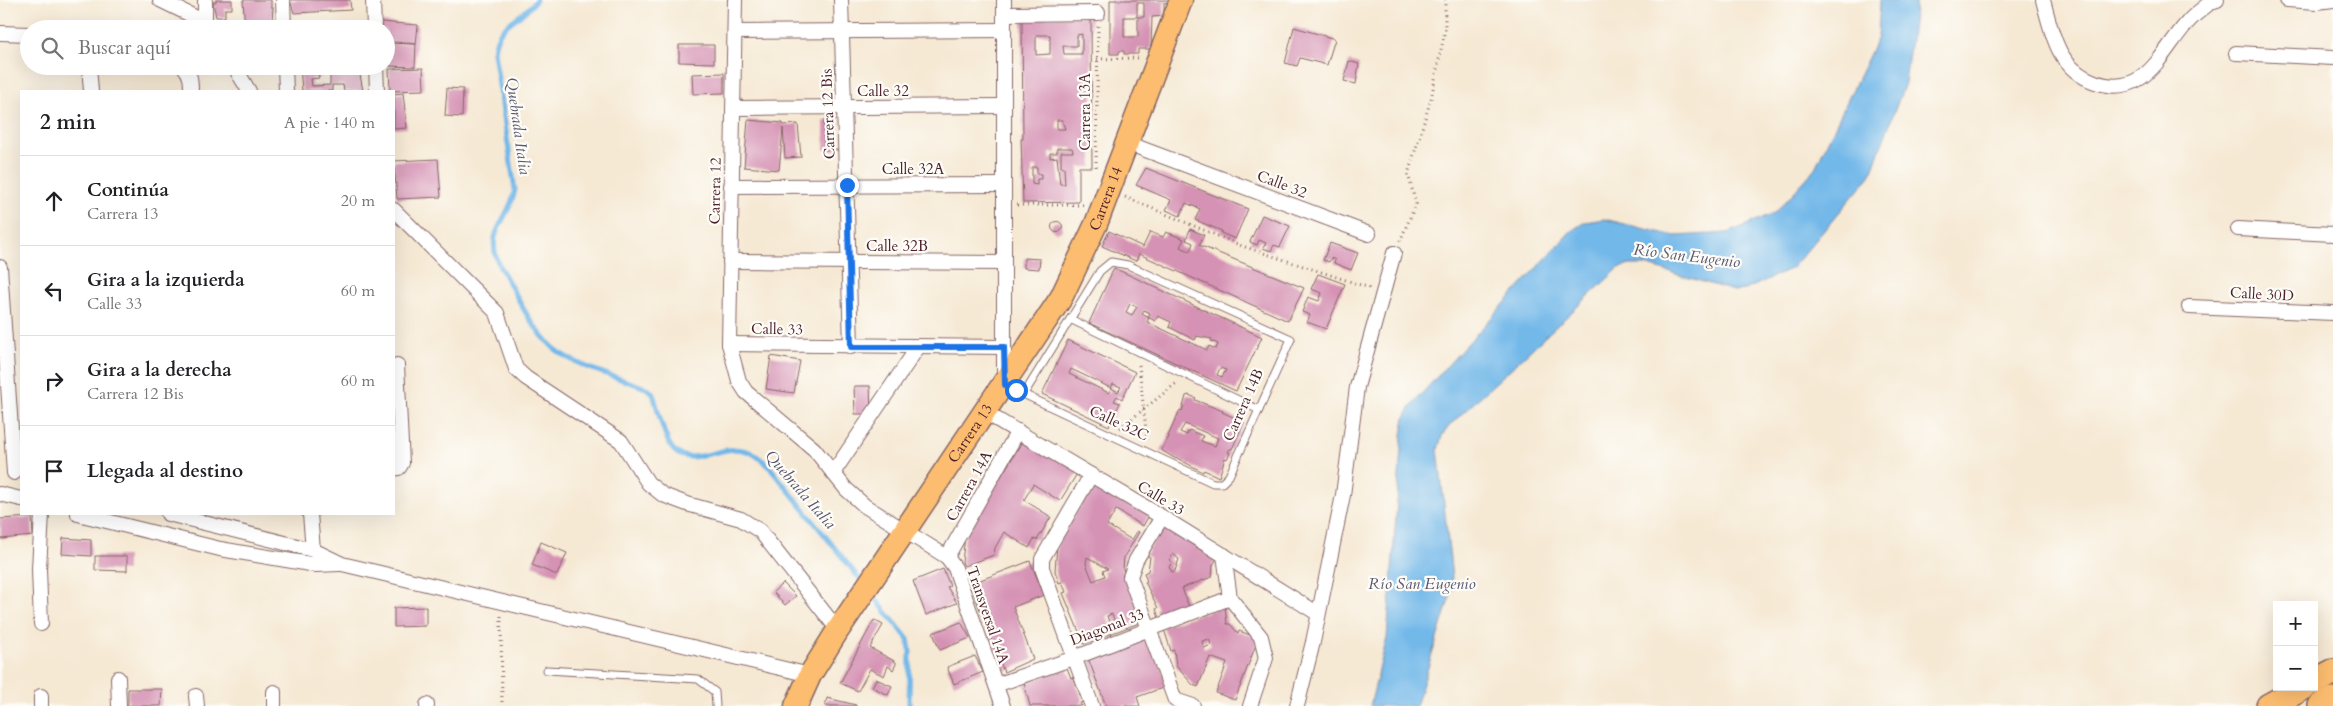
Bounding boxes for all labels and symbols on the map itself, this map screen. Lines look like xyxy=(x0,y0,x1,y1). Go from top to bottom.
street label: Carrera 12 Bis xyxy=(816,68,840,160)
street label: Carrera 13A xyxy=(1075,73,1095,151)
water label: Quebrada Italia xyxy=(500,76,536,176)
street label: Calle 32 xyxy=(857,81,909,101)
street label: Carrera 12 xyxy=(704,157,726,225)
street label: Calle 32A xyxy=(882,159,945,179)
street label: Carrera 14 xyxy=(1084,163,1127,234)
street label: Calle 32 xyxy=(1254,165,1310,203)
route end xyxy=(836,174,859,197)
street label: Calle 32B xyxy=(866,236,928,256)
water label: Río San Eugenio xyxy=(1632,239,1742,274)
street label: Calle 30D xyxy=(2230,282,2294,306)
street label: Calle 33 xyxy=(751,319,803,339)
street label: Carrera 14B xyxy=(1218,366,1268,444)
route start xyxy=(1005,379,1028,402)
street label: Carrera 13 xyxy=(943,400,997,467)
street label: Calle 32C xyxy=(1086,401,1152,445)
water label: Quebrada Italia xyxy=(760,445,841,534)
street label: Carrera 14A xyxy=(941,447,997,525)
street label: Calle 33 xyxy=(1134,476,1188,520)
street label: Transversal 14A xyxy=(962,564,1014,667)
water label: Río San Eugenio xyxy=(1368,573,1476,595)
street label: Diagonal 33 xyxy=(1067,604,1147,650)

